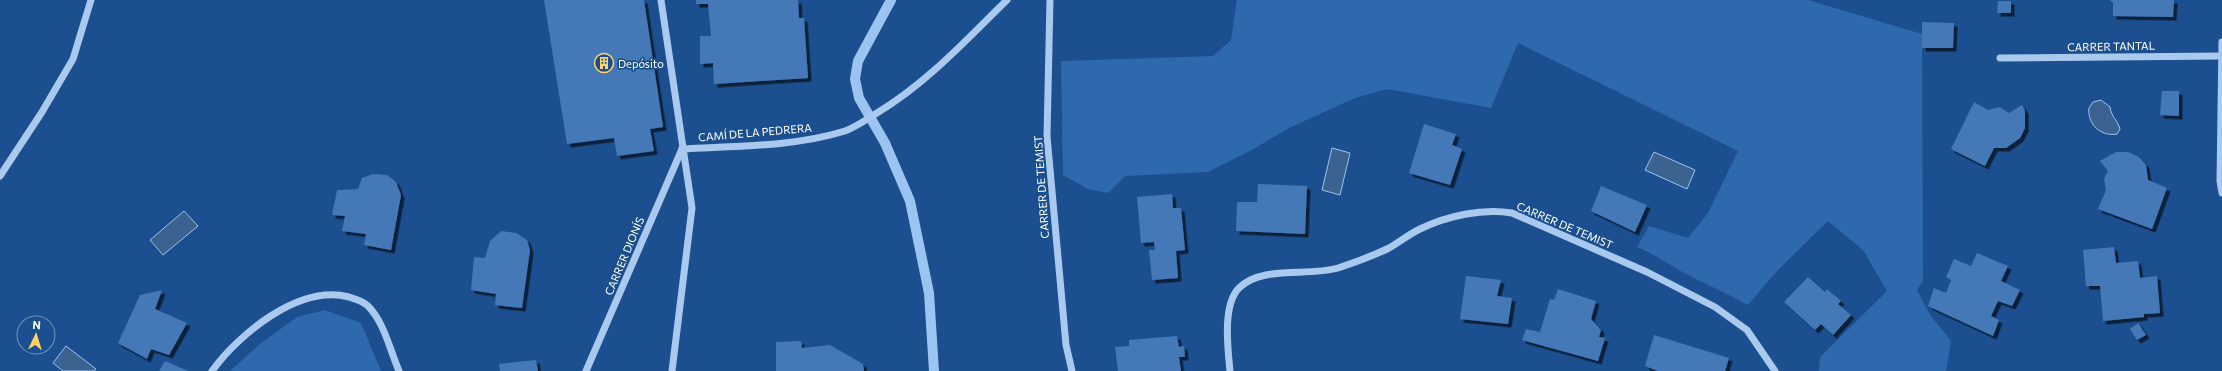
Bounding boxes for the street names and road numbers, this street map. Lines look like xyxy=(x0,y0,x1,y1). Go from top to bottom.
street label: CARRER TANTAL xyxy=(2067,39,2155,53)
street label: CAMÍ DE LA PEDRERA xyxy=(698,120,813,143)
street label: CARRER DE TEMIST xyxy=(1031,135,1051,239)
street label: CARRER DE TEMIST xyxy=(1515,199,1615,251)
street label: CARRER DIONÍS xyxy=(601,214,646,297)

